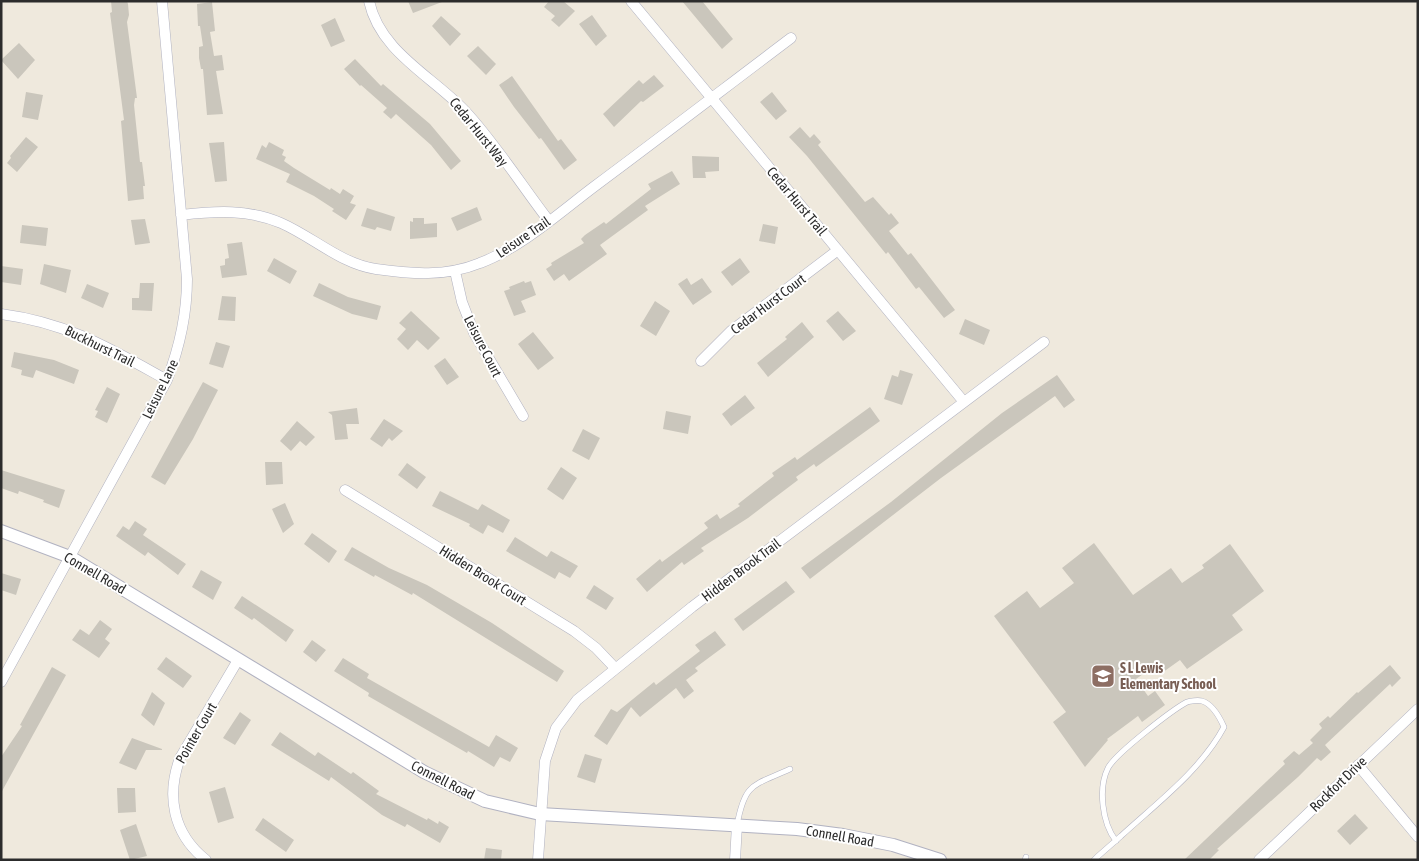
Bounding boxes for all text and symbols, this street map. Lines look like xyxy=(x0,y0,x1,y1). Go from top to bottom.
street label: Cedar Hurst Way xyxy=(446,94,512,170)
street label: Cedar Hurst Trail xyxy=(764,164,830,239)
street label: Leisure Trail xyxy=(493,213,553,261)
street label: Cedar Hurst Court xyxy=(727,271,809,337)
street label: Leisure Court xyxy=(461,313,505,379)
street label: Buckhurst Trail xyxy=(62,322,138,370)
street label: Leisure Lane xyxy=(139,357,181,421)
street label: Hidden Brook Trail xyxy=(699,535,784,605)
street label: Hidden Brook Court xyxy=(437,542,529,608)
street label: Connell Road xyxy=(61,549,129,597)
place label: S L Lewis Elementary School xyxy=(1120,660,1216,692)
school or university icon: S L Lewis Elementary School xyxy=(1090,663,1116,689)
street label: Pointer Court xyxy=(172,700,220,766)
street label: Rockfort Drive xyxy=(1306,753,1370,815)
street label: Connell Road xyxy=(409,757,477,803)
street label: Connell Road xyxy=(805,822,875,850)

